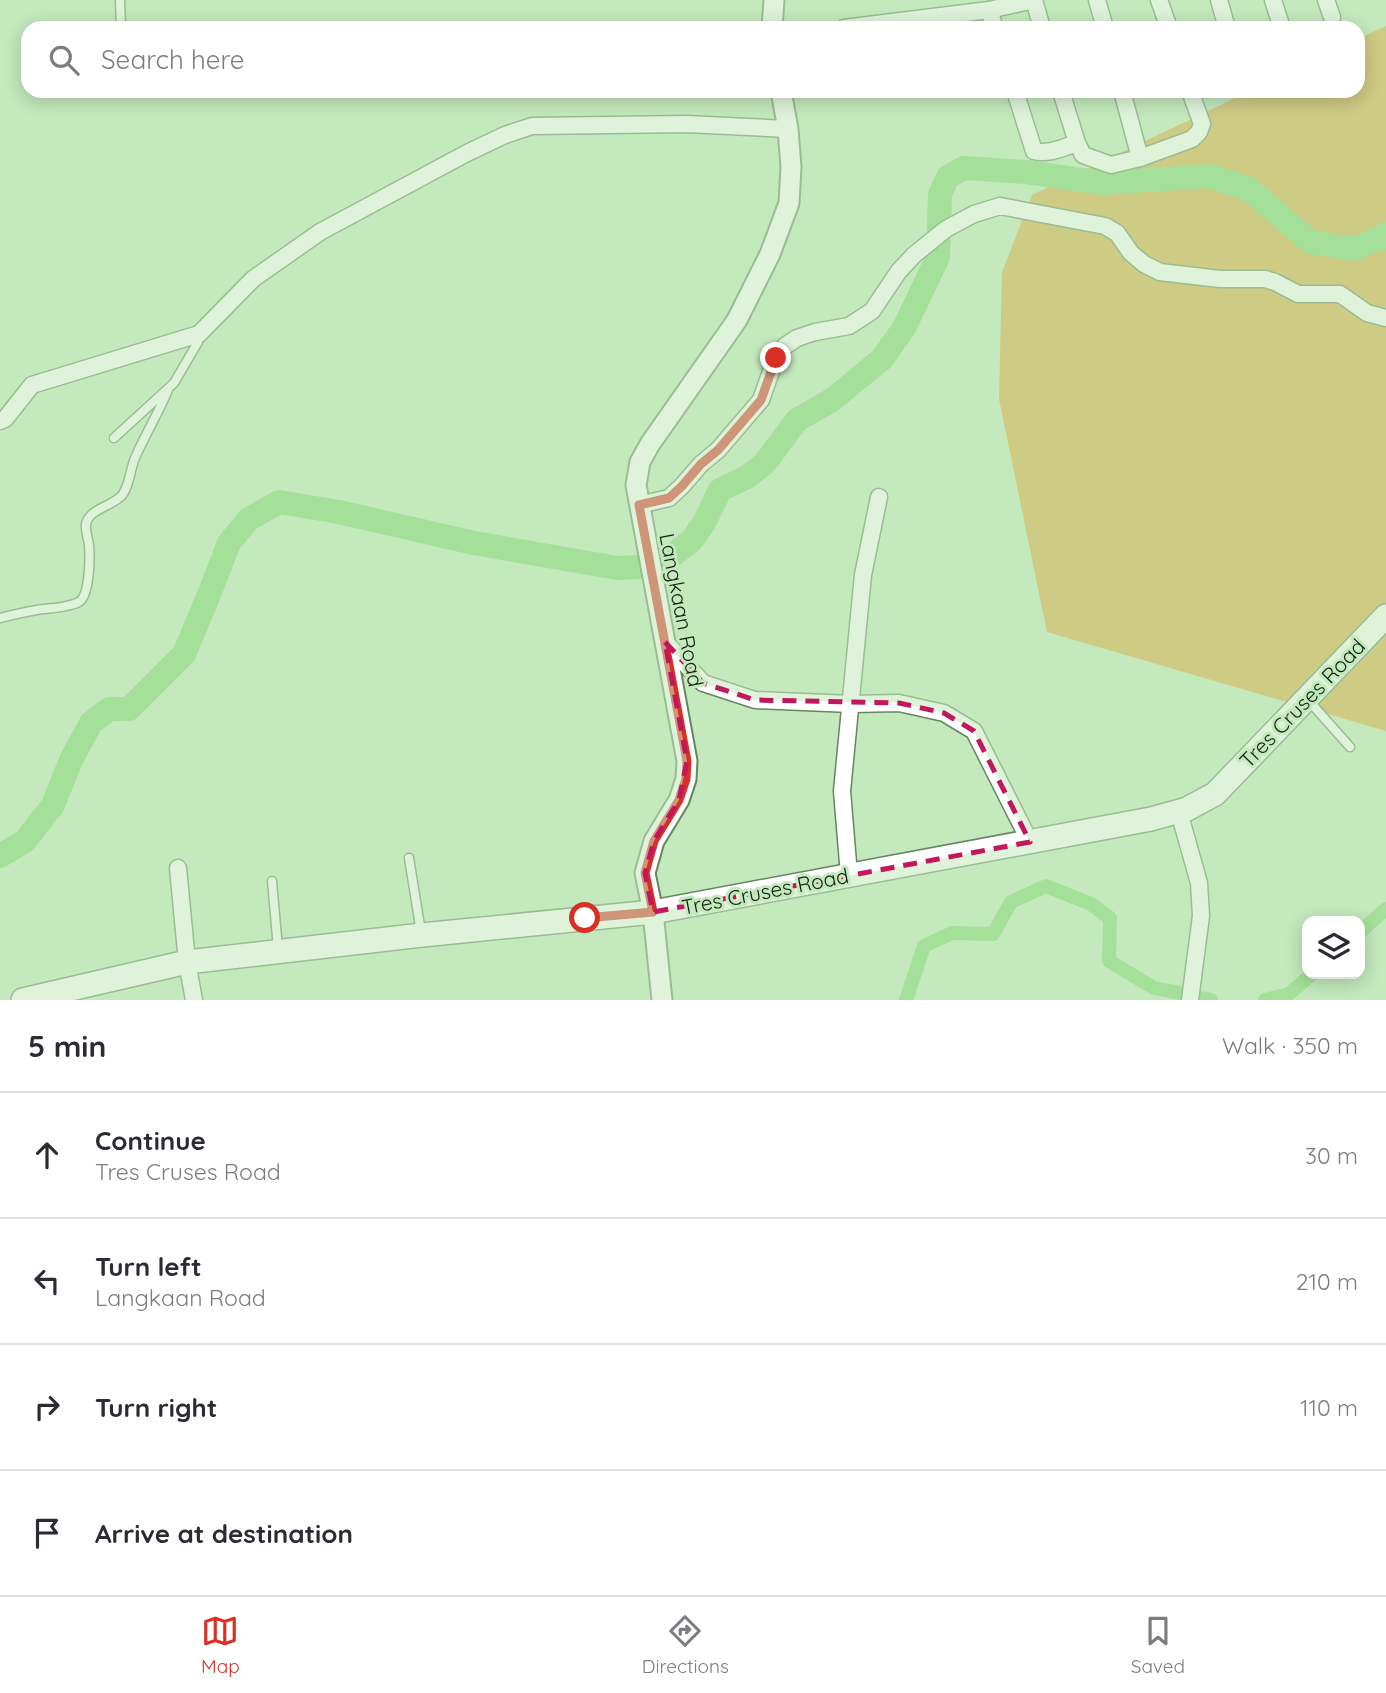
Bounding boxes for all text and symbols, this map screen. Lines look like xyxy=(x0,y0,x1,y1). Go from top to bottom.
search box xyxy=(21,21,1365,98)
icon: search xyxy=(45,41,83,79)
text: Search here xyxy=(101,43,245,76)
route end xyxy=(760,342,791,373)
street label: Langkaan Road xyxy=(654,531,710,689)
street label: Tres Cruses Road xyxy=(1234,633,1370,773)
street label: Tres Cruses Road xyxy=(679,862,851,920)
route start xyxy=(569,902,600,933)
map controls xyxy=(1302,916,1365,979)
button: layers xyxy=(1302,916,1365,979)
text: 5 min xyxy=(28,1027,106,1065)
text: Walk · 350 m xyxy=(1222,1031,1358,1060)
text: Continue xyxy=(95,1124,206,1157)
icon: ahead xyxy=(28,1136,66,1174)
text: 30 m xyxy=(1305,1141,1358,1170)
text: Tres Cruses Road xyxy=(95,1157,281,1186)
text: Turn left xyxy=(95,1250,202,1283)
icon: left xyxy=(28,1262,66,1300)
text: 210 m xyxy=(1296,1267,1358,1296)
text: Langkaan Road xyxy=(95,1283,266,1312)
icon: right xyxy=(28,1388,66,1426)
text: Turn right xyxy=(95,1391,217,1424)
text: 110 m xyxy=(1300,1393,1358,1422)
icon: arrive xyxy=(28,1514,66,1552)
text: Arrive at destination xyxy=(95,1517,353,1550)
tab: Map xyxy=(201,1612,240,1678)
tab: Directions xyxy=(642,1612,729,1678)
tab: Saved xyxy=(1131,1612,1185,1678)

